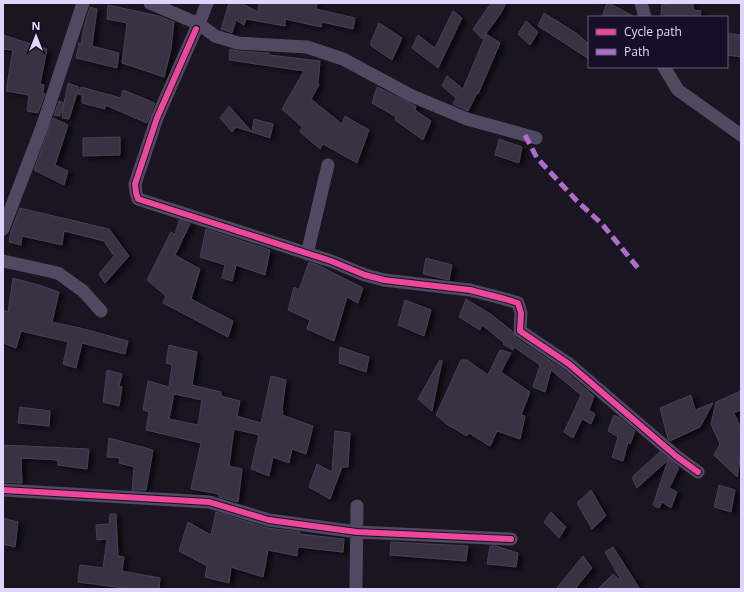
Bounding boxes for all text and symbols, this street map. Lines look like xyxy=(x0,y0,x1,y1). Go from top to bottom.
north arrow xyxy=(16,16,56,56)
legend xyxy=(588,16,728,68)
text: N xyxy=(32,18,40,33)
text: Cycle path xyxy=(624,23,682,40)
text: Path xyxy=(624,43,650,60)

